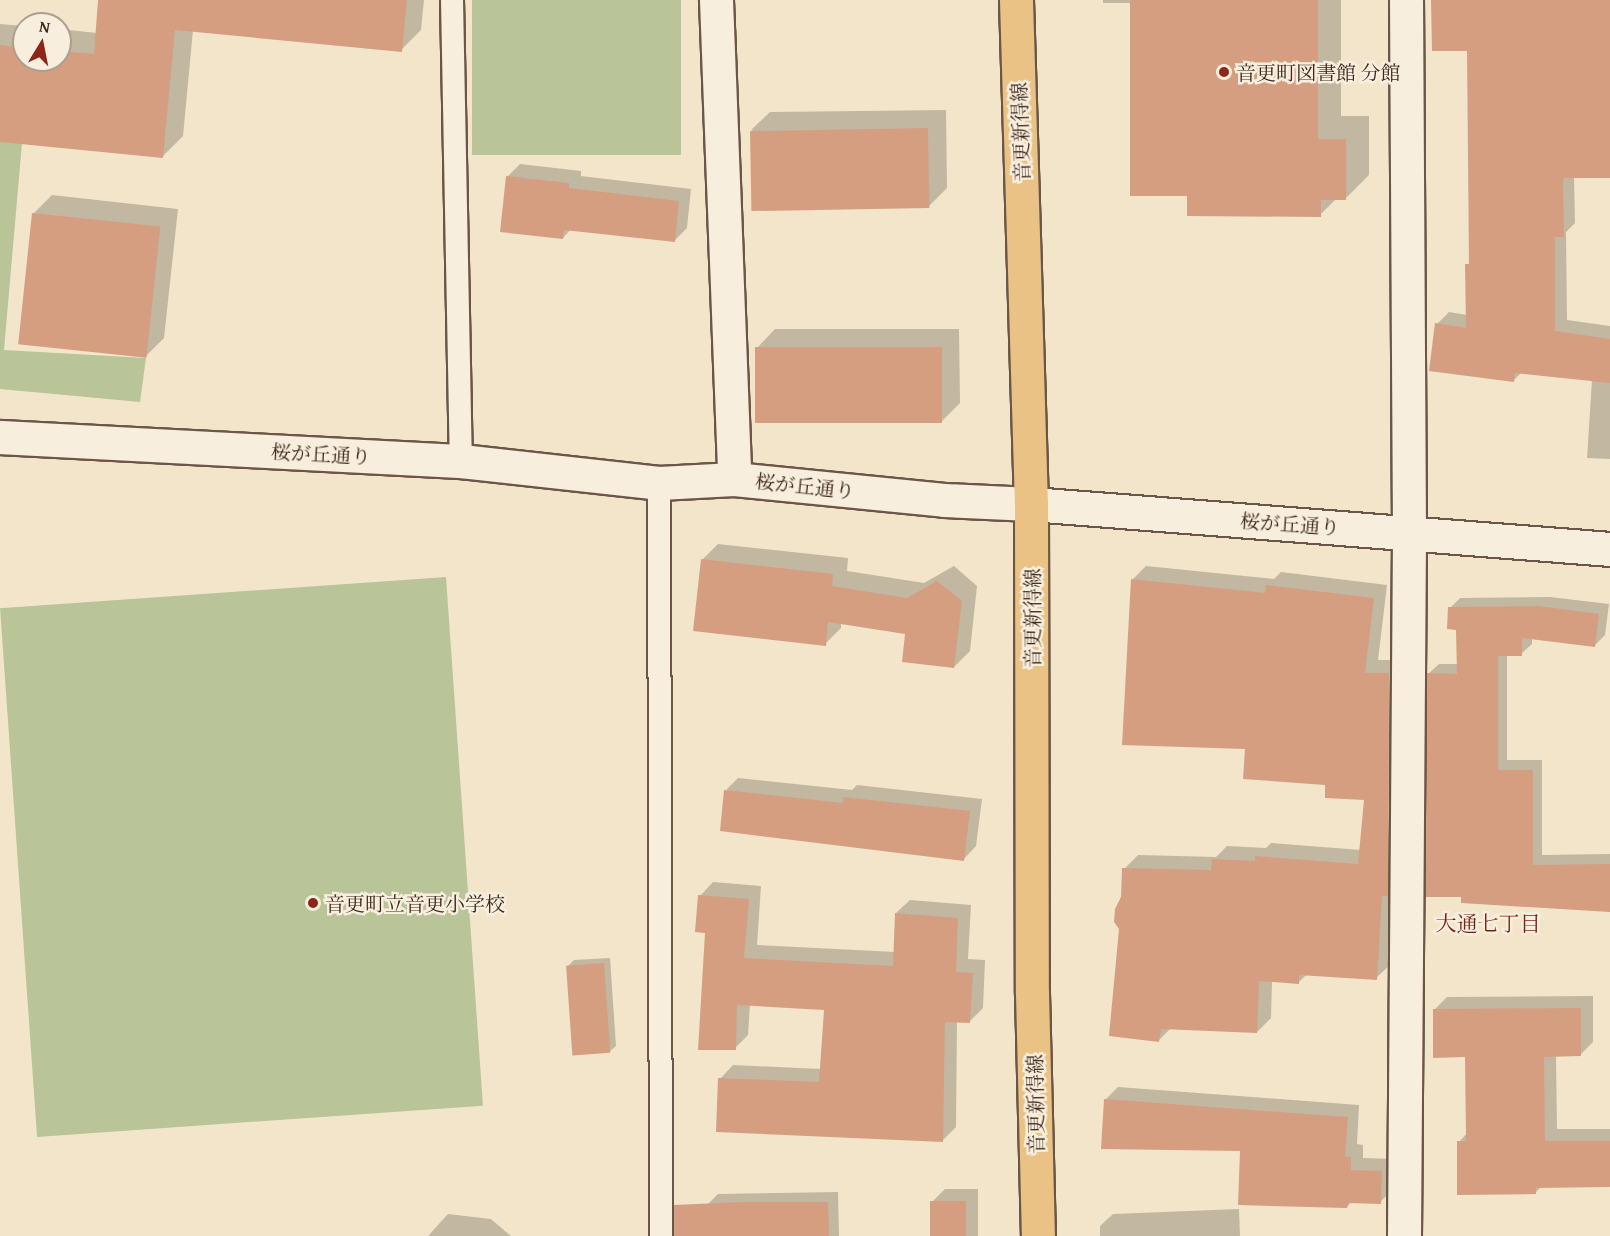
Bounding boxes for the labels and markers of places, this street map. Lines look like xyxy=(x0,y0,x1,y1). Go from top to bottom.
place label: 音更町図書館 分館 xyxy=(1236,60,1400,84)
marker: 音更町図書館 分館 xyxy=(1217,65,1231,79)
place label: 音更町立音更小学校 xyxy=(325,891,505,915)
marker: 音更町立音更小学校 xyxy=(306,896,320,910)

